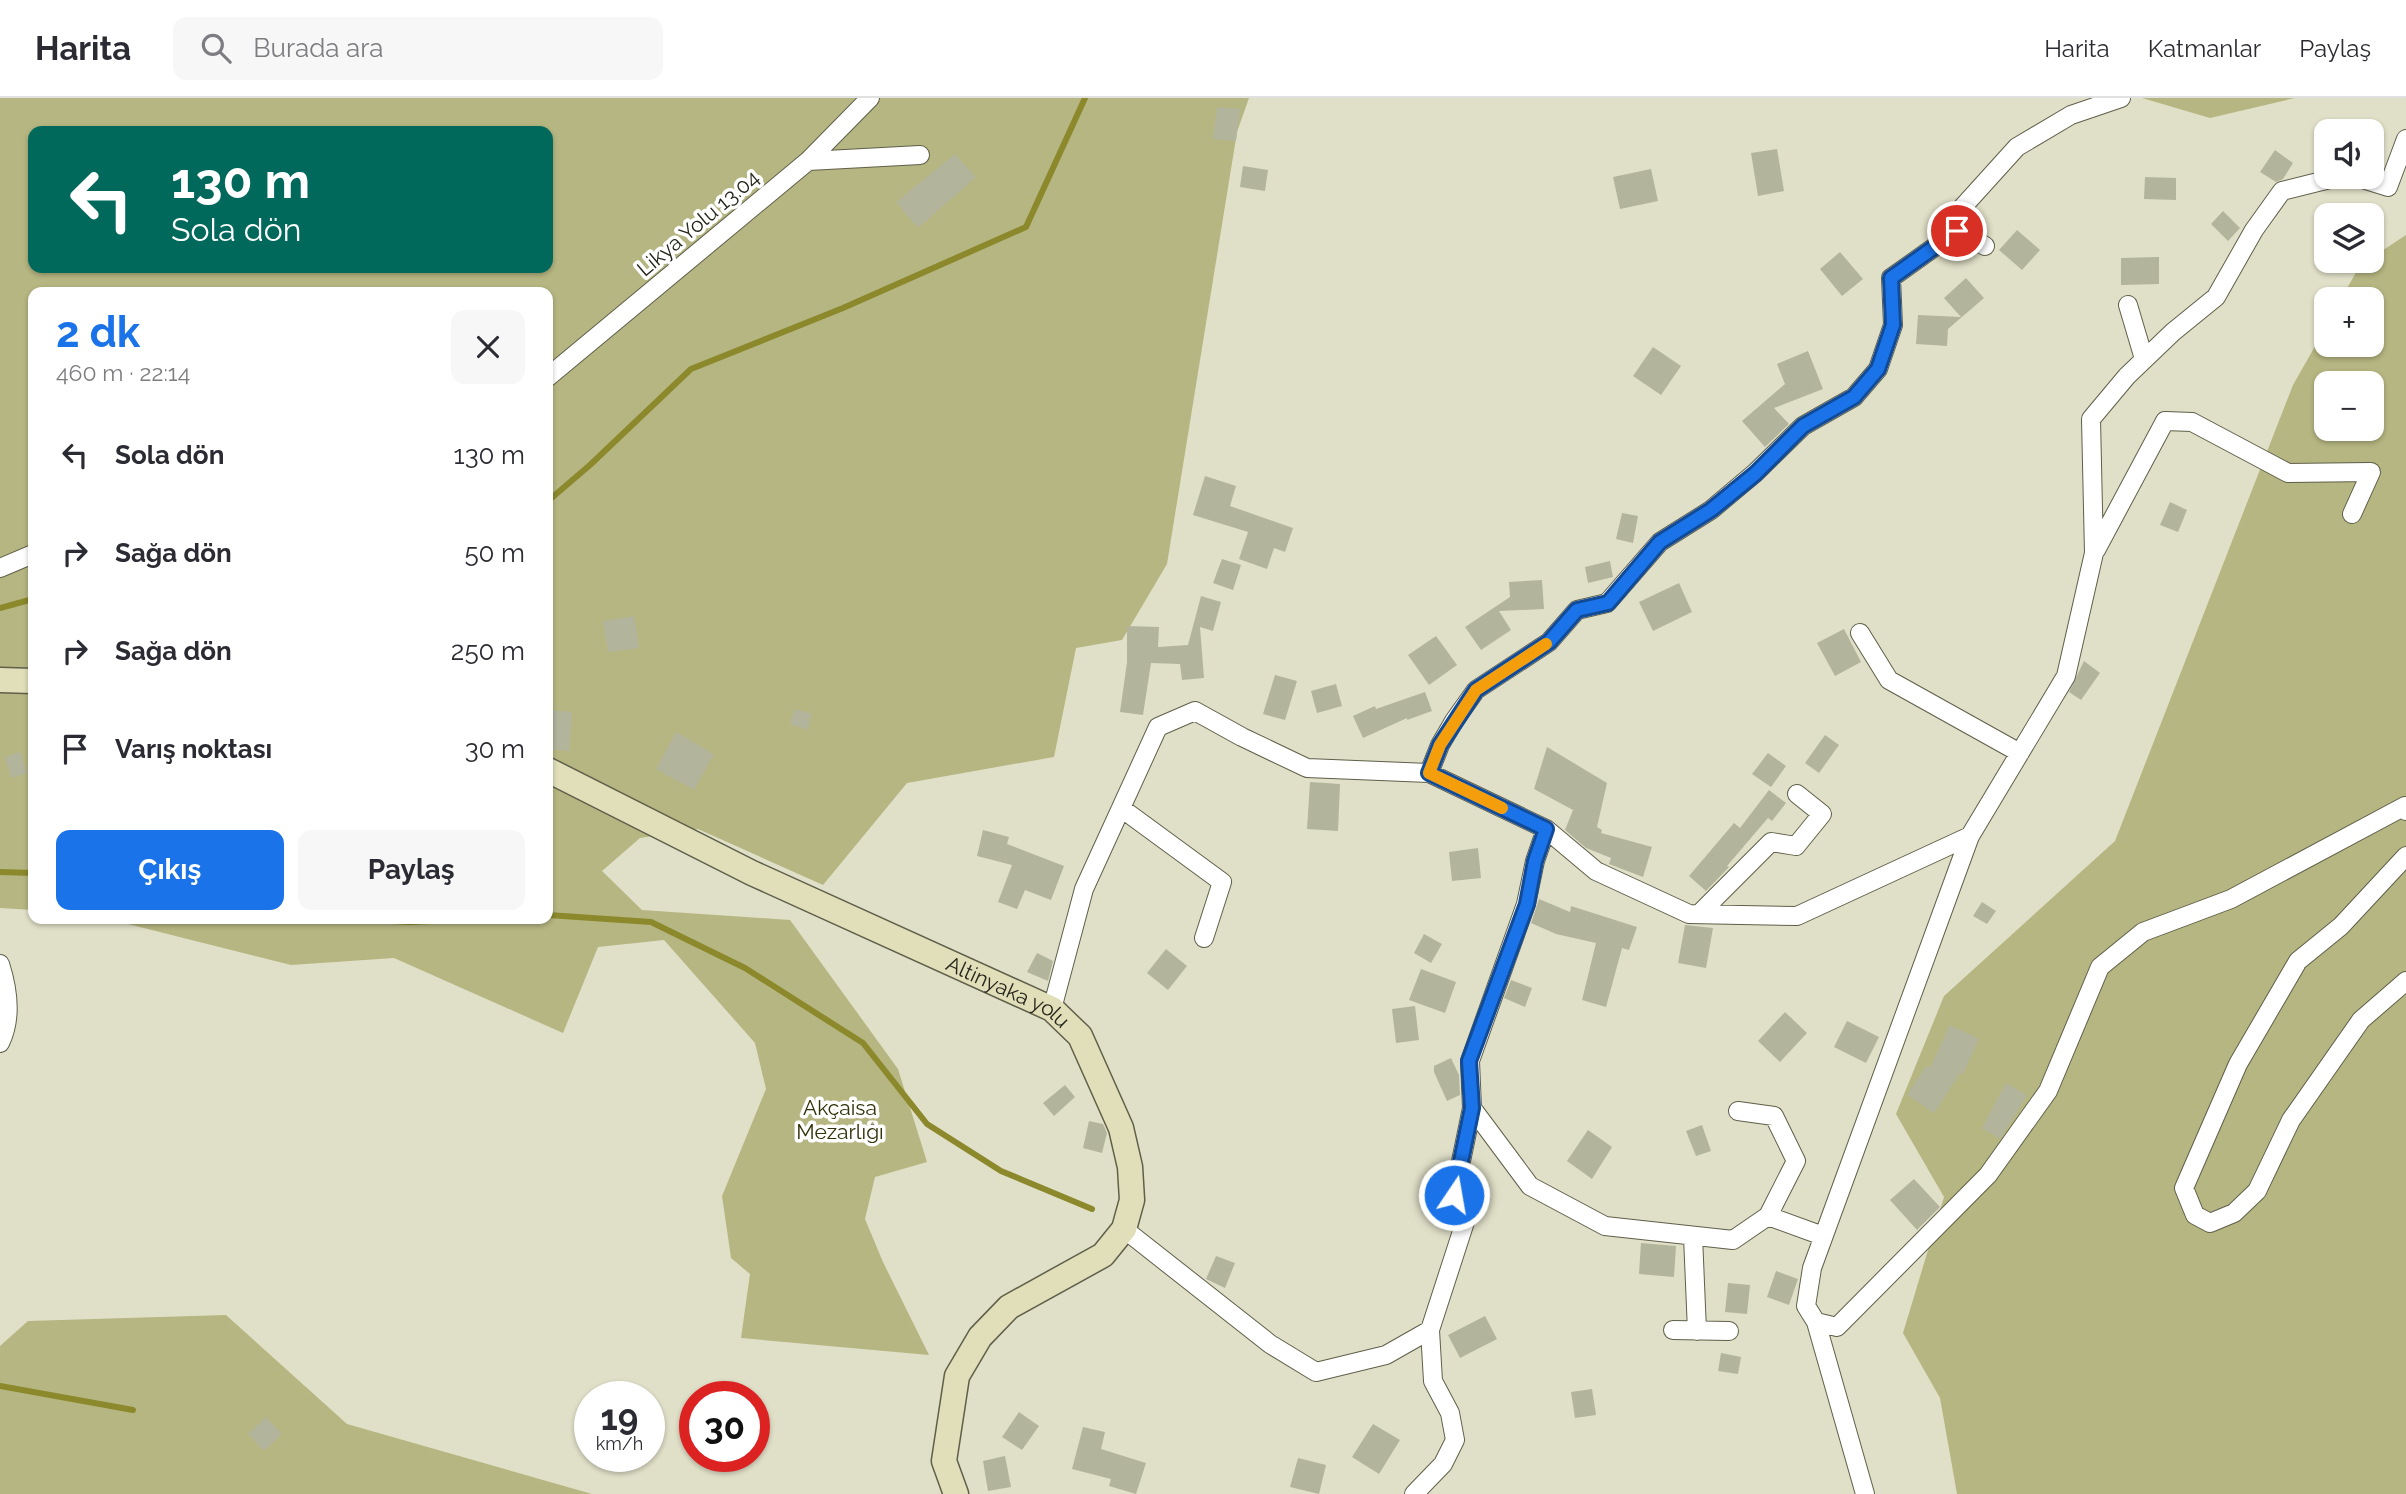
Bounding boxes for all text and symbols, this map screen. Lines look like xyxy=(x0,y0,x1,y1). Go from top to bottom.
search box xyxy=(173,17,663,80)
text: Harita xyxy=(35,29,131,68)
icon: search xyxy=(197,29,235,67)
text: Burada ara xyxy=(253,33,384,63)
text: Harita xyxy=(2044,34,2110,63)
text: Katmanlar xyxy=(2148,34,2261,63)
text: Paylaş xyxy=(2299,34,2371,63)
map controls xyxy=(2314,119,2384,441)
button: sound xyxy=(2314,119,2384,189)
text: 130 m xyxy=(171,152,310,209)
icon: left xyxy=(56,154,147,245)
street label: Likya Yolu 13.04 xyxy=(632,165,764,281)
pin xyxy=(1927,201,1987,261)
button: layers xyxy=(2314,203,2384,273)
text: Sola dön xyxy=(171,211,301,248)
icon: arrive xyxy=(1938,212,1976,250)
button: + xyxy=(2314,287,2384,357)
text: 2 dk xyxy=(56,308,140,357)
button: close xyxy=(451,310,525,384)
text: 460 m · 22:14 xyxy=(56,359,190,386)
button: − xyxy=(2314,371,2384,441)
icon: left xyxy=(56,436,94,474)
text: Sola dön xyxy=(115,440,224,470)
text: 130 m xyxy=(454,440,525,470)
icon: right xyxy=(56,534,94,572)
text: Sağa dön xyxy=(115,538,232,568)
text: 50 m xyxy=(464,538,525,568)
icon: right xyxy=(56,632,94,670)
text: Sağa dön xyxy=(115,636,232,666)
text: 250 m xyxy=(451,636,525,666)
icon: arrive xyxy=(56,730,94,768)
text: Varış noktası xyxy=(115,734,272,764)
text: 30 m xyxy=(465,734,525,764)
button: Çıkış xyxy=(56,830,284,910)
button: Paylaş xyxy=(298,830,525,910)
street label: Altinyaka yolu xyxy=(943,950,1076,1032)
park label: Akçaisa Mezarlığı xyxy=(796,1095,884,1144)
position arrow xyxy=(1417,1158,1491,1232)
speed limit sign: 30 xyxy=(679,1381,770,1472)
text: 19 xyxy=(601,1397,638,1438)
text: km/h xyxy=(596,1433,643,1454)

